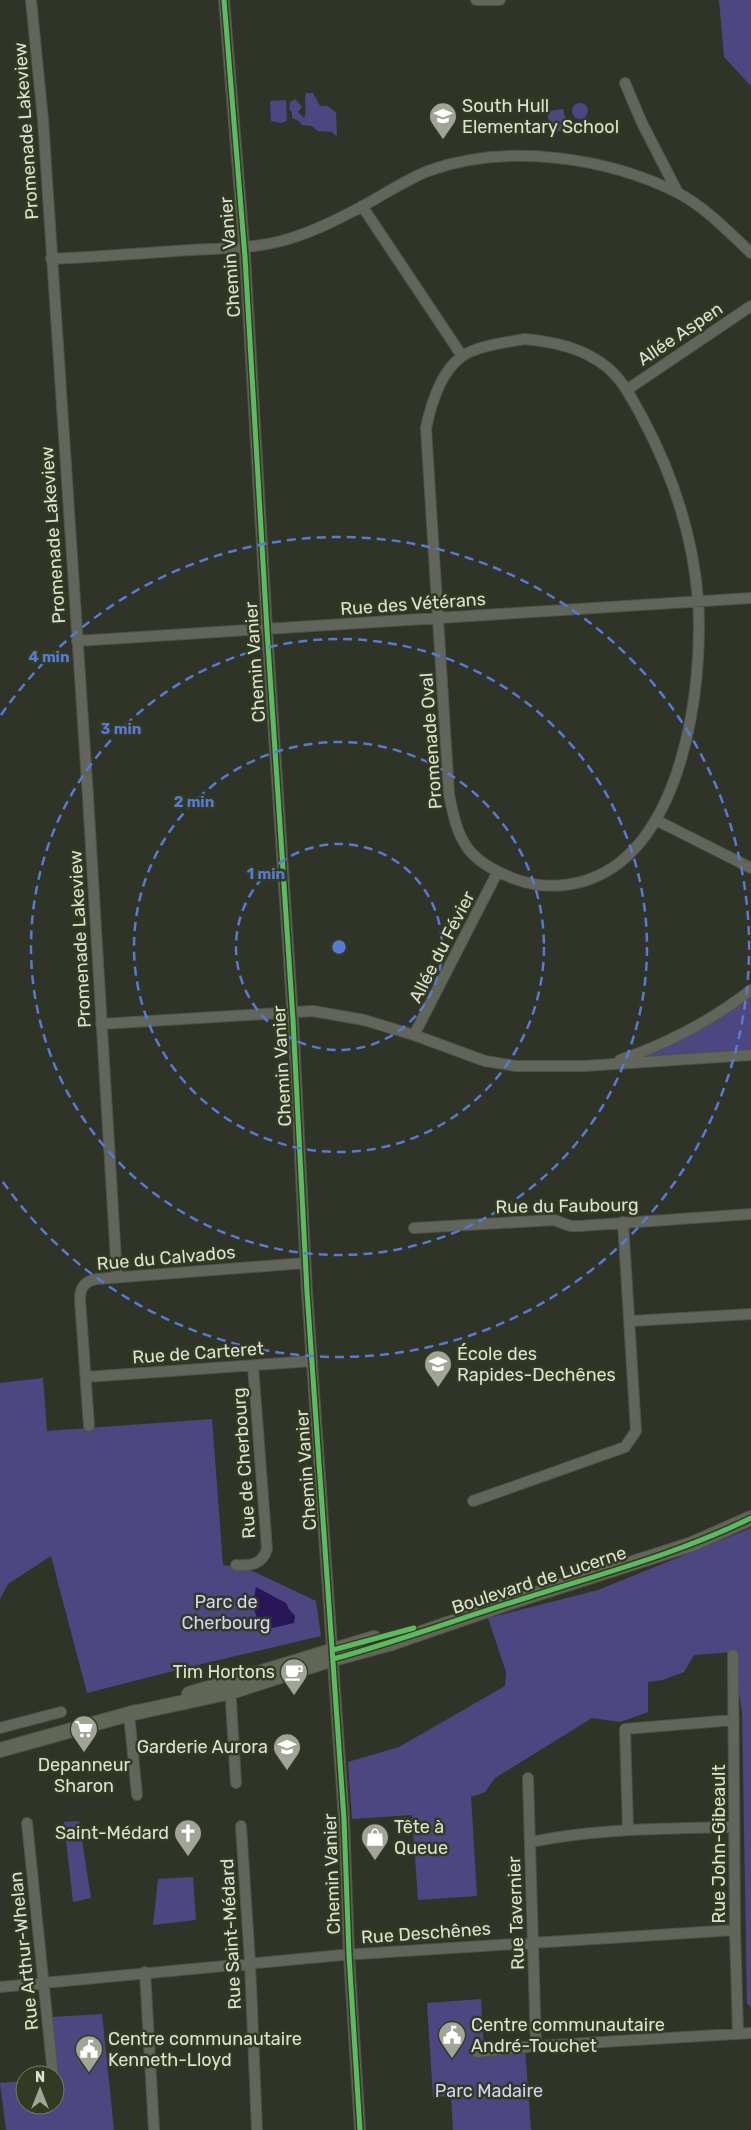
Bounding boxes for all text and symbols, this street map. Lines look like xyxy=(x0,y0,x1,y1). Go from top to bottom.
street label: Promenade Lakeview xyxy=(9,41,43,221)
place label: South Hull Elementary School xyxy=(462,95,619,138)
school or university icon: South Hull Elementary School xyxy=(428,101,458,140)
street label: Chemin Vanier xyxy=(215,196,245,318)
street label: Allée Aspen xyxy=(633,298,727,370)
street label: Promenade Lakeview xyxy=(36,445,70,625)
street label: Rue des Vétérans xyxy=(340,588,486,620)
street label: Chemin Vanier xyxy=(240,601,270,723)
text: 4 min xyxy=(28,648,70,666)
street label: Promenade Oval xyxy=(415,672,447,810)
text: 3 min xyxy=(101,720,141,738)
text: 2 min xyxy=(174,793,214,811)
street label: Promenade Lakeview xyxy=(64,850,96,1028)
text: 1 min xyxy=(247,865,285,883)
street label: Allée du Févier xyxy=(404,887,480,1007)
centre of rings xyxy=(330,938,348,956)
street label: Chemin Vanier xyxy=(268,1005,296,1127)
street label: Rue du Faubourg xyxy=(495,1194,639,1218)
street label: Rue du Calvados xyxy=(96,1241,236,1275)
street label: Rue de Carteret xyxy=(131,1337,265,1369)
place label: École des Rapides-Dechênes xyxy=(457,1343,616,1386)
school or university icon: École des Rapides-Dechênes xyxy=(423,1349,453,1388)
street label: Rue de Cherbourg xyxy=(228,1387,260,1539)
street label: Chemin Vanier xyxy=(291,1409,321,1531)
street label: Boulevard de Lucerne xyxy=(449,1541,629,1619)
park label: Parc de Cherbourg xyxy=(181,1591,271,1634)
cafe icon: Tim Hortons xyxy=(279,1657,309,1696)
place label: Tim Hortons xyxy=(172,1661,275,1683)
supermarket icon: Depanneur Sharon xyxy=(69,1714,99,1753)
school or university icon: Garderie Aurora xyxy=(272,1732,302,1771)
place label: Garderie Aurora xyxy=(137,1736,268,1758)
place label: Depanneur Sharon xyxy=(38,1754,131,1797)
street label: Rue John-Gibeault xyxy=(708,1764,730,1924)
street label: Chemin Vanier xyxy=(319,1813,345,1935)
place label: Tête à Queue xyxy=(394,1816,448,1859)
church icon: Saint-Médard xyxy=(173,1818,203,1857)
place label: Saint-Médard xyxy=(55,1822,169,1844)
shop icon: Tête à Queue xyxy=(360,1822,390,1861)
street label: Rue Tavernier xyxy=(503,1856,529,1970)
street label: Rue Saint-Médard xyxy=(216,1858,246,2010)
street label: Rue Arthur-Whelan xyxy=(5,1871,43,2031)
street label: Rue Deschênes xyxy=(360,1917,492,1949)
place label: Centre communautaire André-Touchet xyxy=(471,2014,665,2057)
public building icon: Centre communautaire André-Touchet xyxy=(437,2020,467,2059)
place label: Centre communautaire Kenneth-Lloyd xyxy=(108,2028,302,2071)
public building icon: Centre communautaire Kenneth-Lloyd xyxy=(74,2034,104,2073)
north arrow xyxy=(15,2065,65,2115)
text: N xyxy=(35,2069,45,2086)
park label: Parc Madaire xyxy=(435,2080,543,2102)

